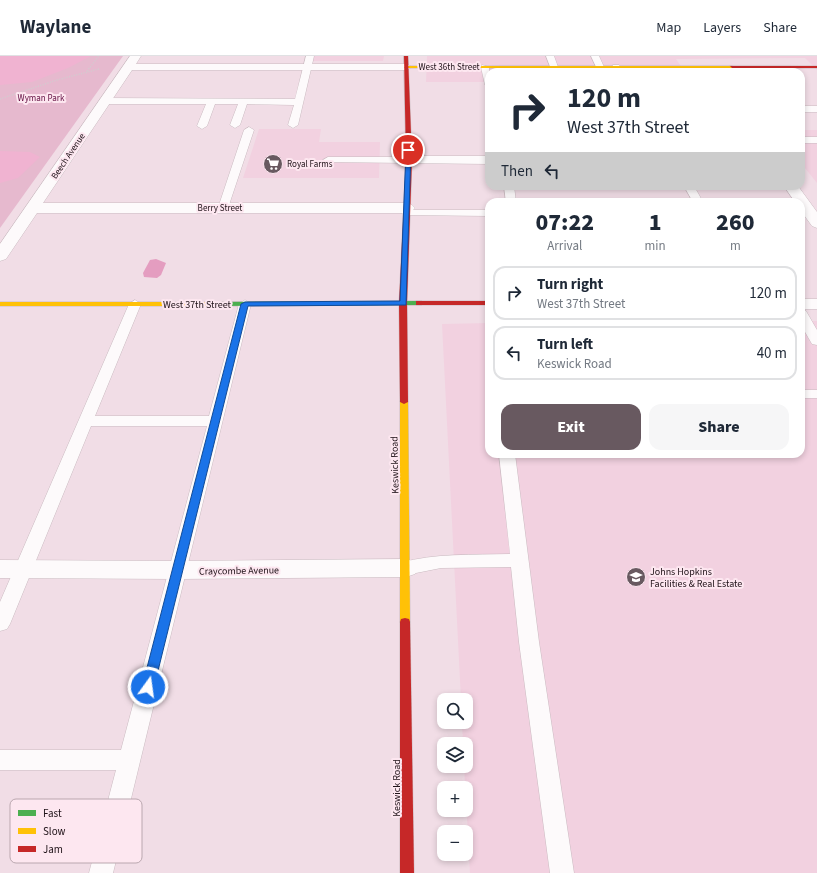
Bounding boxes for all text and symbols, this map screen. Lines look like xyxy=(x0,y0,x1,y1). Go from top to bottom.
text: Waylane xyxy=(20,14,91,41)
text: Map xyxy=(656,18,681,38)
text: Layers xyxy=(703,18,741,38)
text: Share xyxy=(763,18,797,38)
street label: West 36th Street xyxy=(418,61,480,74)
text: 120 m xyxy=(567,78,641,118)
icon: right xyxy=(501,84,553,136)
park label: Wyman Park xyxy=(18,92,65,105)
text: West 37th Street xyxy=(567,115,689,140)
street label: Beech Avenue xyxy=(48,130,89,182)
pin xyxy=(391,133,425,167)
icon: arrive xyxy=(397,139,419,161)
supermarket icon: Royal Farms xyxy=(262,153,284,175)
place label: Royal Farms xyxy=(287,158,333,171)
icon: left xyxy=(541,160,563,182)
text: Then xyxy=(501,161,533,182)
street label: Berry Street xyxy=(198,202,242,215)
text: 07:22 xyxy=(535,205,594,240)
text: 1 xyxy=(649,205,662,240)
text: 260 xyxy=(716,205,755,240)
text: Arrival xyxy=(547,237,582,255)
text: min xyxy=(645,237,666,255)
text: m xyxy=(730,237,741,255)
text: Turn right xyxy=(537,274,603,295)
icon: right xyxy=(503,282,525,304)
text: 120 m xyxy=(749,283,787,304)
text: West 37th Street xyxy=(537,295,625,313)
street label: West 37th Street xyxy=(163,298,232,312)
text: Turn left xyxy=(537,334,593,355)
icon: left xyxy=(503,342,525,364)
text: 40 m xyxy=(757,343,787,364)
text: Keswick Road xyxy=(537,355,612,373)
button: Exit xyxy=(501,404,641,450)
button: Share xyxy=(649,404,789,450)
street label: Keswick Road xyxy=(387,436,403,494)
street label: Craycombe Avenue xyxy=(199,563,279,579)
place label: Johns Hopkins Facilities & Real Estate xyxy=(650,565,742,591)
school or university icon: Johns Hopkins Facilities & Real Estate xyxy=(625,566,647,588)
position arrow xyxy=(127,666,169,708)
map controls xyxy=(437,693,473,861)
button: search xyxy=(437,693,473,729)
button: layers xyxy=(437,737,473,773)
street label: Keswick Road xyxy=(390,759,404,817)
button: + xyxy=(437,781,473,817)
legend xyxy=(10,799,142,863)
text: Fast xyxy=(43,806,62,821)
text: Slow xyxy=(43,824,66,839)
button: − xyxy=(437,825,473,861)
text: Jam xyxy=(43,842,63,857)

